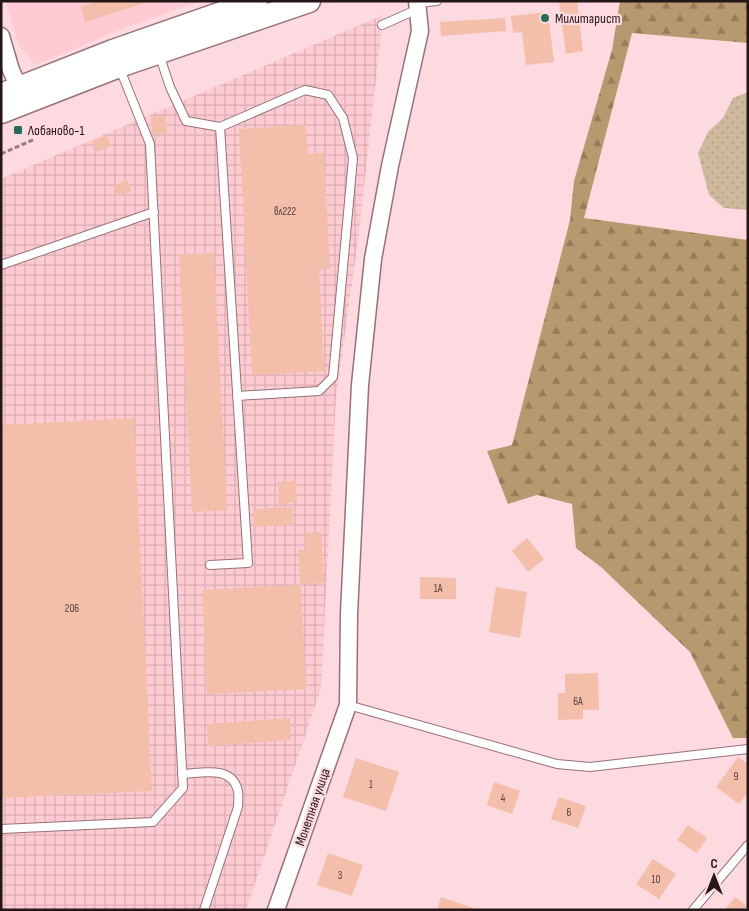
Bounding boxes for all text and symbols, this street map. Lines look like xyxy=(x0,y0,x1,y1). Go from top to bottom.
place label: Милитарист xyxy=(555,10,620,27)
marker: Милитарист xyxy=(539,12,551,24)
place label: Лобаново-1 xyxy=(27,122,85,139)
marker: Лобаново-1 xyxy=(12,124,24,136)
house number: вл222 xyxy=(274,205,296,218)
house number: 1А xyxy=(434,582,443,595)
house number: 206 xyxy=(65,602,79,615)
house number: 6А xyxy=(573,695,583,708)
street label: Монетная улица xyxy=(291,766,334,848)
house number: 9 xyxy=(734,770,739,783)
house number: 1 xyxy=(369,778,373,791)
house number: 4 xyxy=(501,792,506,805)
house number: 6 xyxy=(567,806,572,819)
north arrow xyxy=(689,851,739,901)
text: С xyxy=(710,855,718,872)
house number: 3 xyxy=(338,869,343,882)
house number: 10 xyxy=(652,873,660,886)

